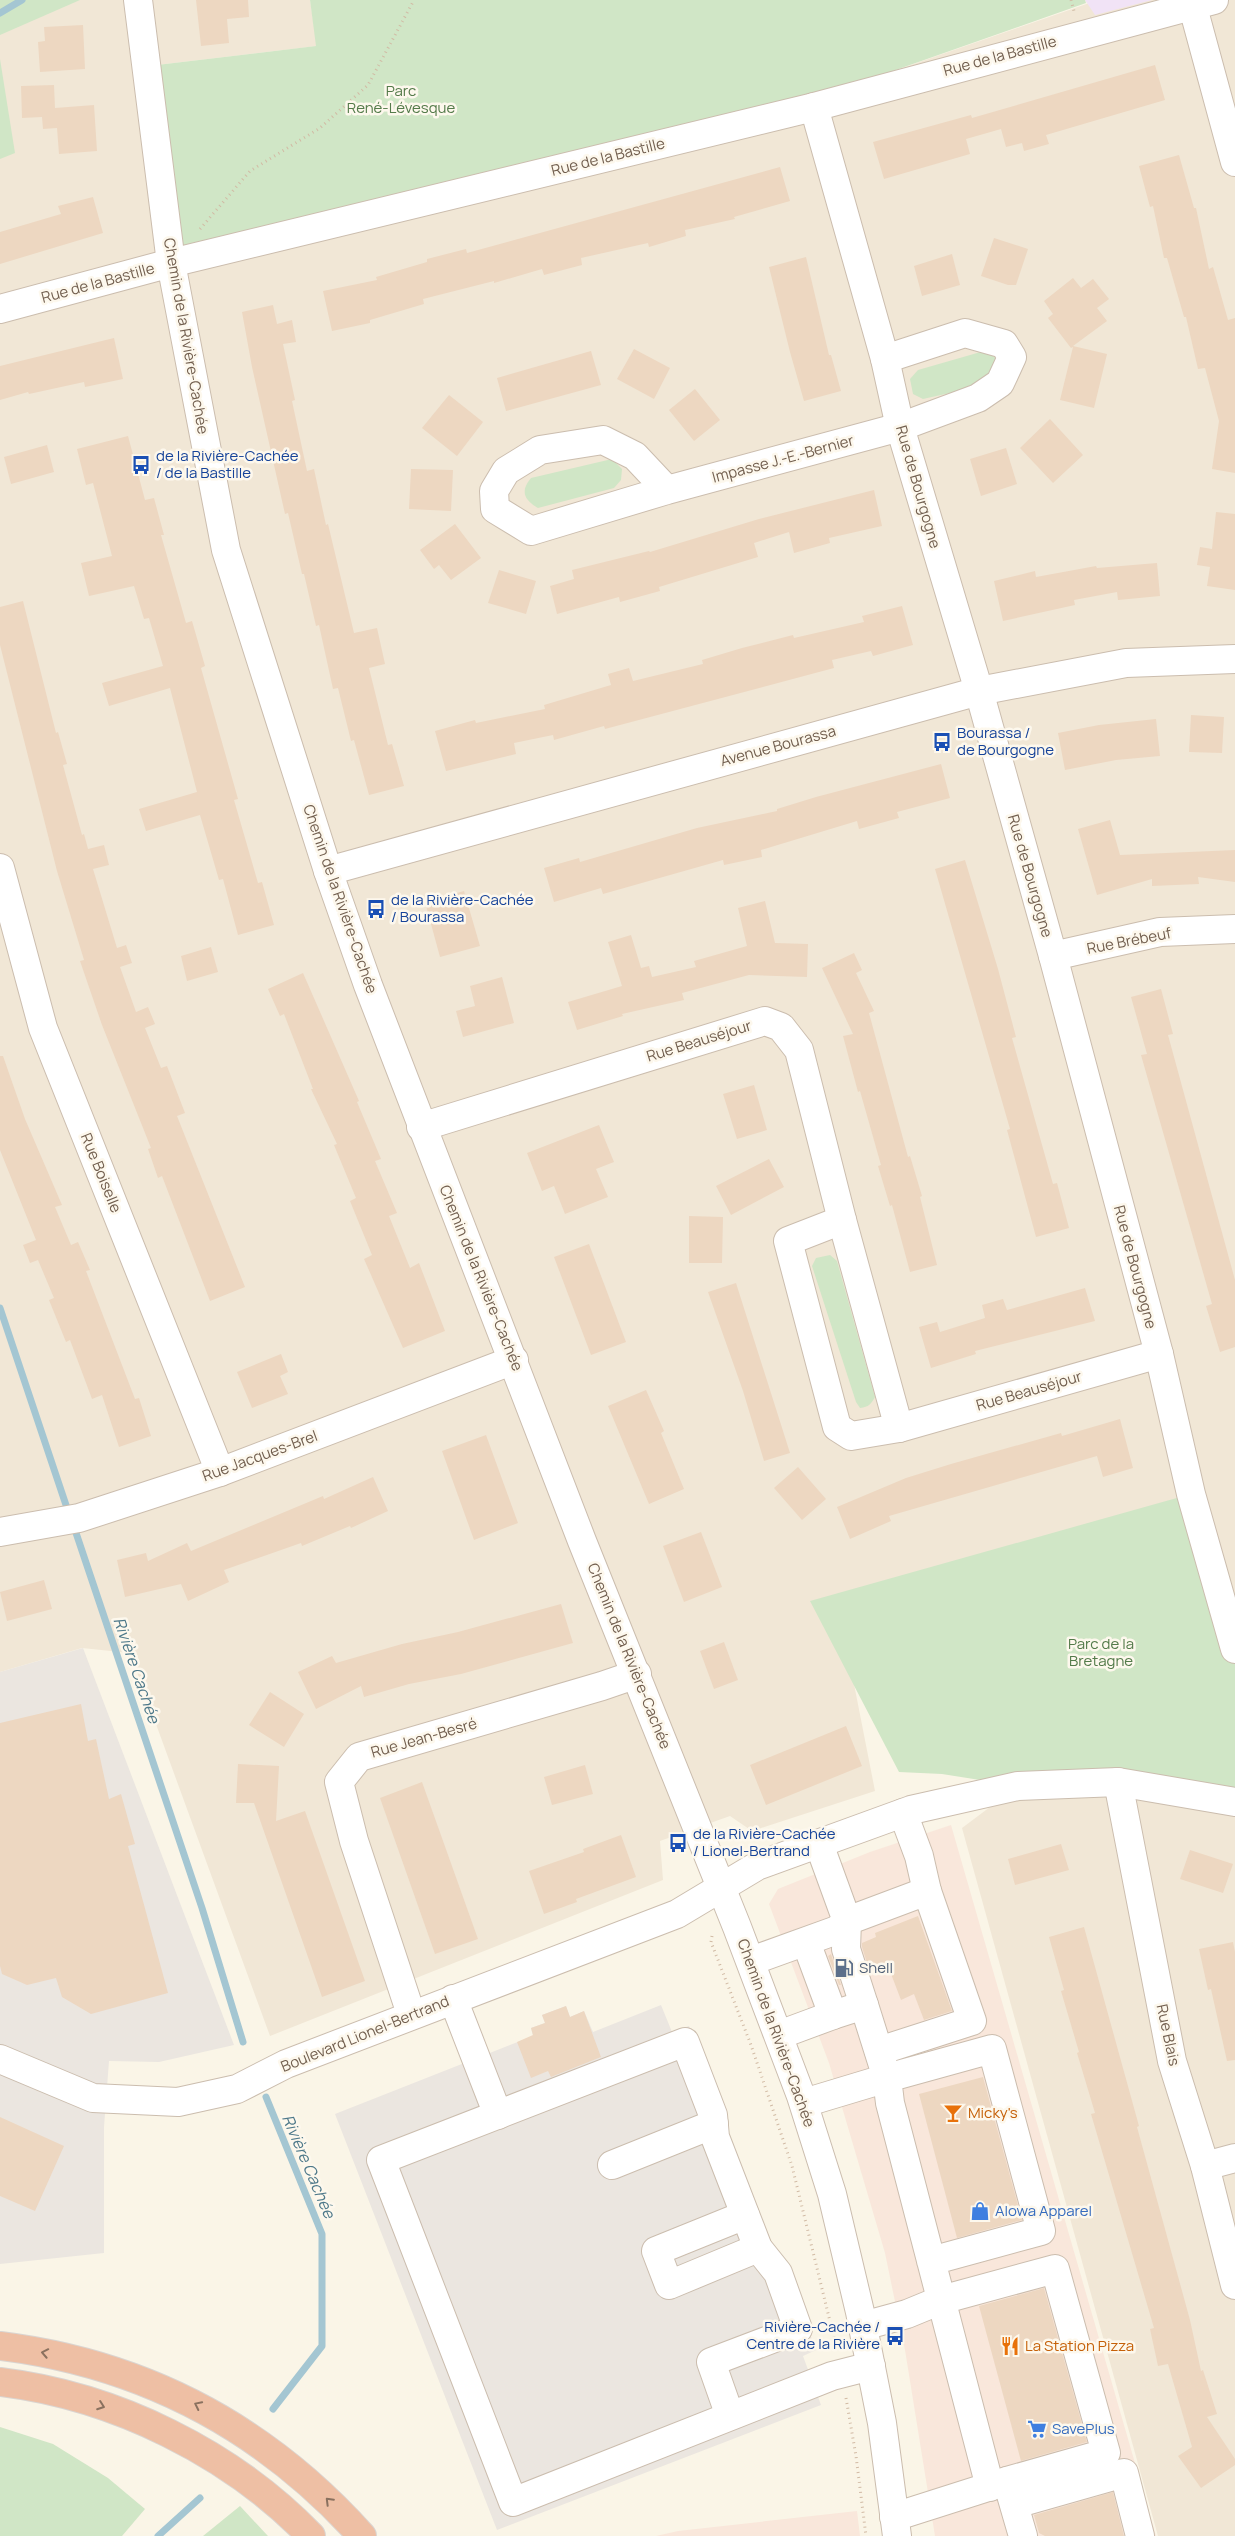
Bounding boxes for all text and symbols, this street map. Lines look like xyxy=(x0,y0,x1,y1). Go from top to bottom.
street label: Rue de la Bastille xyxy=(941,30,1059,81)
park label: Parc René-Lévesque xyxy=(347,80,456,118)
street label: Rue de la Bastille xyxy=(549,132,667,181)
street label: Chemin de la Rivière-Cachée xyxy=(159,236,214,436)
street label: Rue de la Bastille xyxy=(39,257,157,308)
street label: Rue de Bourgogne xyxy=(891,423,946,551)
street label: Impasse J.-E.-Bernier xyxy=(710,429,857,488)
place label: de la Rivière-Cachée / de la Bastille xyxy=(156,445,299,483)
bus stop icon: de la Rivière-Cachée / de la Bastille xyxy=(130,454,152,476)
street label: Avenue Bourassa xyxy=(718,720,838,771)
place label: Bourassa / de Bourgogne xyxy=(957,722,1054,760)
bus stop icon: Bourassa / de Bourgogne xyxy=(931,731,953,753)
street label: Chemin de la Rivière-Cachée xyxy=(298,801,383,996)
street label: Rue de Bourgogne xyxy=(1003,812,1058,940)
place label: de la Rivière-Cachée / Bourassa xyxy=(391,889,534,927)
bus stop icon: de la Rivière-Cachée / Bourassa xyxy=(365,898,387,920)
street label: Rue Brébeuf xyxy=(1085,922,1173,959)
street label: Rue Beauséjour xyxy=(644,1014,755,1066)
street label: Rue Boiselle xyxy=(76,1130,127,1216)
street label: Chemin de la Rivière-Cachée xyxy=(434,1182,529,1374)
street label: Rue de Bourgogne xyxy=(1109,1203,1162,1331)
street label: Rue Beauséjour xyxy=(974,1365,1085,1416)
street label: Rue Jacques-Brel xyxy=(199,1425,320,1486)
street label: Chemin de la Rivière-Cachée xyxy=(582,1560,677,1752)
water label: Rivière Cachée xyxy=(109,1614,166,1727)
park label: Parc de la Bretagne xyxy=(1068,1633,1134,1671)
street label: Rue Jean-Besré xyxy=(368,1712,479,1763)
place label: de la Rivière-Cachée / Lionel-Bertrand xyxy=(693,1823,836,1861)
bus stop icon: de la Rivière-Cachée / Lionel-Bertrand xyxy=(667,1832,689,1854)
street label: Chemin de la Rivière-Cachée xyxy=(733,1936,820,2130)
fuel station icon: Shell xyxy=(833,1957,855,1979)
place label: Shell xyxy=(859,1957,893,1978)
street label: Boulevard Lionel-Bertrand xyxy=(278,1990,452,2077)
street label: Rue Blais xyxy=(1152,2002,1185,2068)
bar icon: Micky's xyxy=(942,2102,964,2124)
place label: Micky's xyxy=(968,2102,1018,2123)
water label: Rivière Cachée xyxy=(277,2111,341,2223)
shop icon: Alowa Apparel xyxy=(969,2200,991,2222)
place label: Alowa Apparel xyxy=(995,2200,1092,2221)
place label: Rivière-Cachée / Centre de la Rivière xyxy=(746,2316,880,2354)
bus stop icon: Rivière-Cachée / Centre de la Rivière xyxy=(884,2325,906,2347)
restaurant icon: La Station Pizza xyxy=(999,2335,1021,2357)
place label: La Station Pizza xyxy=(1025,2335,1134,2356)
one-way arrow xyxy=(40,2348,49,2358)
one-way arrow xyxy=(96,2400,105,2410)
one-way arrow xyxy=(194,2401,203,2411)
supermarket icon: SavePlus xyxy=(1026,2418,1048,2440)
place label: SavePlus xyxy=(1052,2418,1115,2439)
one-way arrow xyxy=(326,2497,335,2506)

